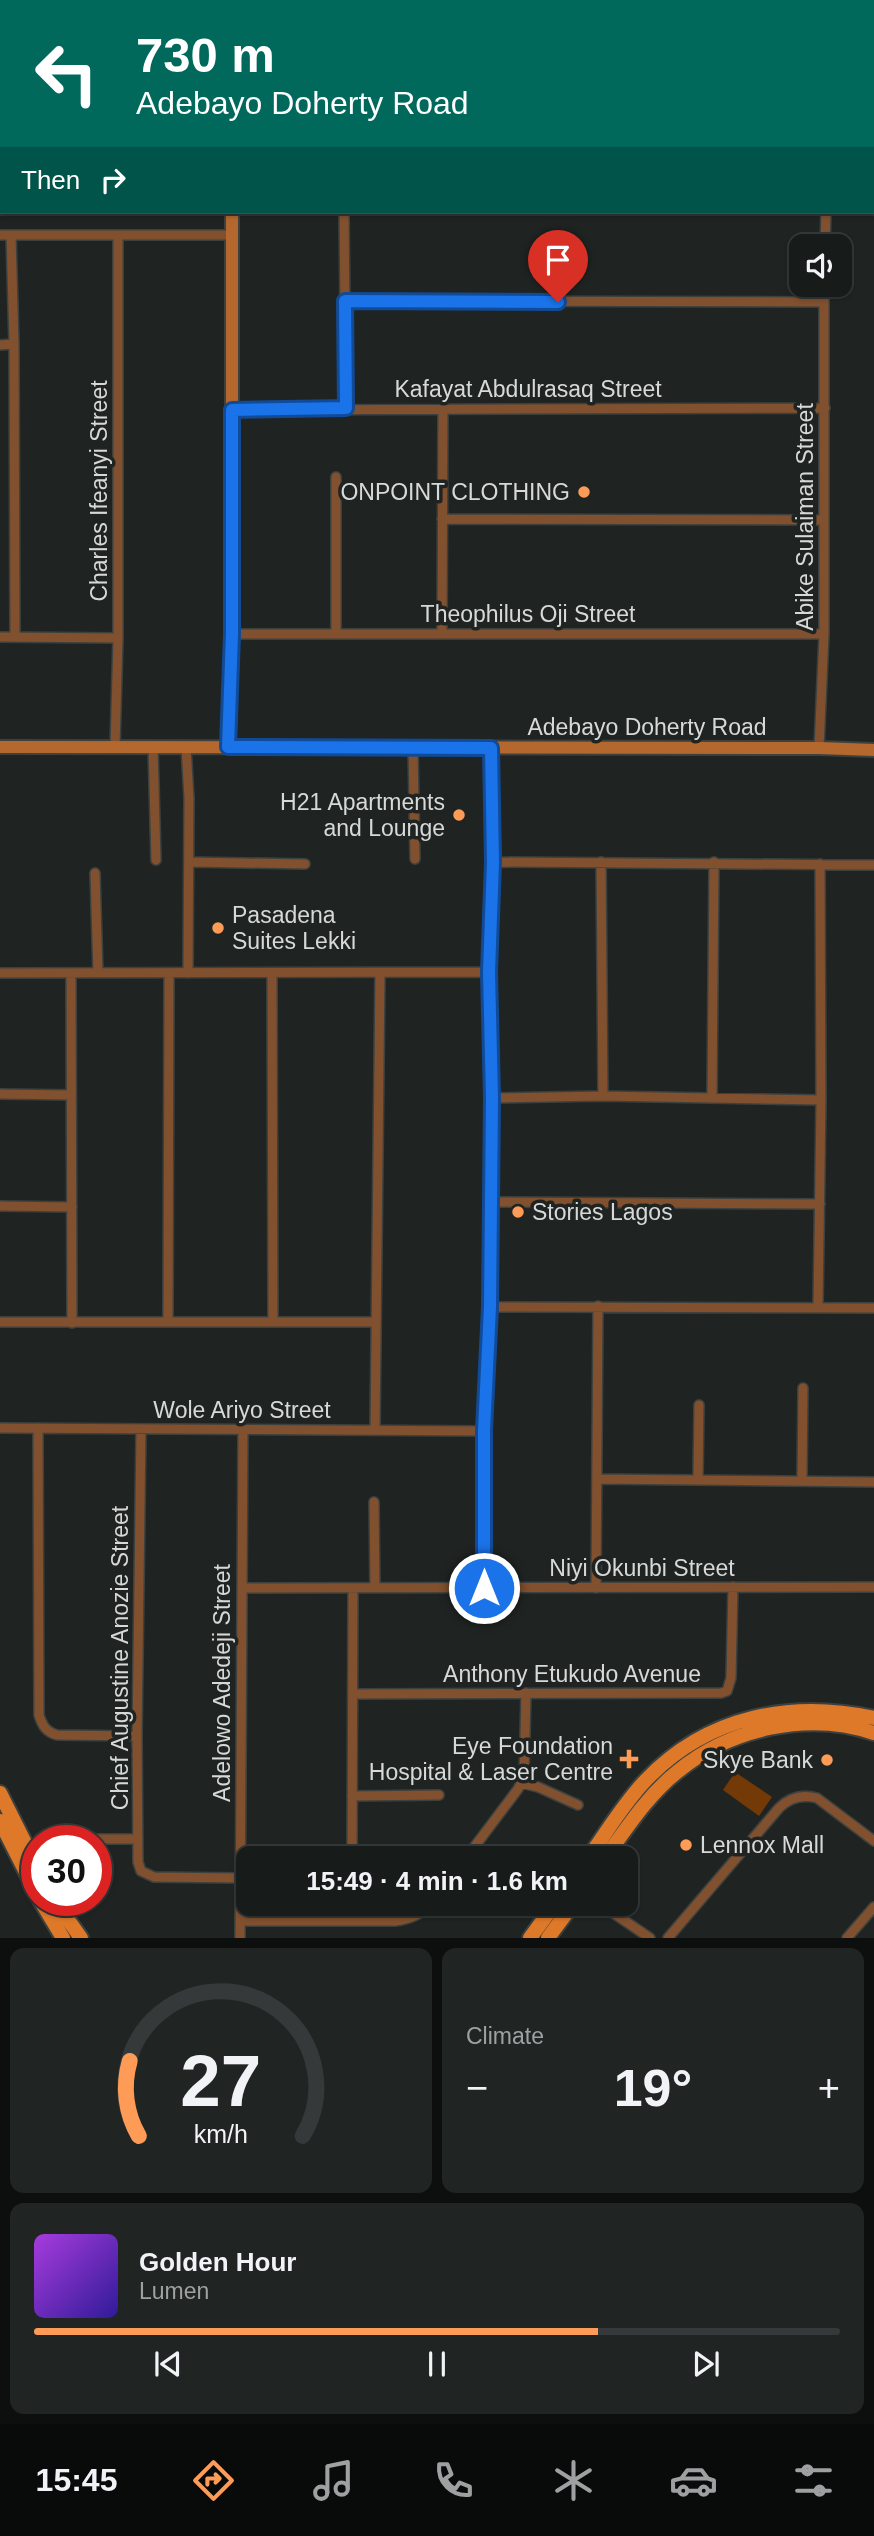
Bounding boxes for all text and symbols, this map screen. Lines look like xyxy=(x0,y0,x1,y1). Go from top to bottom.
icon: left xyxy=(21,28,112,119)
text: 730 m xyxy=(136,28,275,82)
text: Adebayo Doherty Road xyxy=(136,85,469,121)
icon: right xyxy=(94,161,132,199)
text: Then xyxy=(21,165,80,195)
pin xyxy=(528,230,588,302)
map controls xyxy=(789,234,852,297)
button: sound xyxy=(789,234,852,297)
icon: arrive xyxy=(539,241,577,279)
street label: Kafayat Abdulrasaq Street xyxy=(394,376,662,402)
street label: Charles Ifeanyi Street xyxy=(86,380,112,602)
street label: Abike Sulaiman Street xyxy=(792,403,818,631)
place label: ONPOINT CLOTHING xyxy=(340,479,570,505)
marker: ONPOINT CLOTHING xyxy=(576,484,592,500)
street label: Theophilus Oji Street xyxy=(421,601,636,627)
street label: Adebayo Doherty Road xyxy=(527,714,767,740)
place label: H21 Apartments and Lounge xyxy=(280,789,445,841)
marker: H21 Apartments and Lounge xyxy=(451,807,467,823)
place label: Pasadena Suites Lekki xyxy=(232,902,356,954)
marker: Pasadena Suites Lekki xyxy=(210,920,226,936)
place label: Stories Lagos xyxy=(532,1199,673,1225)
marker: Stories Lagos xyxy=(510,1204,526,1220)
street label: Wole Ariyo Street xyxy=(153,1397,331,1423)
street label: Chief Augustine Anozie Street xyxy=(107,1505,133,1810)
position arrow xyxy=(447,1551,521,1625)
street label: Niyi Okunbi Street xyxy=(549,1555,735,1581)
street label: Adelowo Adedeji Street xyxy=(209,1563,235,1802)
street label: Anthony Etukudo Avenue xyxy=(443,1661,701,1687)
place label: Eye Foundation Hospital & Laser Centre xyxy=(369,1733,613,1785)
place label: Skye Bank xyxy=(703,1747,813,1773)
marker: Eye Foundation Hospital & Laser Centre xyxy=(619,1749,639,1769)
marker: Skye Bank xyxy=(819,1752,835,1768)
speed limit sign: 30 xyxy=(21,1825,112,1916)
place label: Lennox Mall xyxy=(700,1832,824,1858)
marker: Lennox Mall xyxy=(678,1837,694,1853)
text: 15:49 · 4 min · 1.6 km xyxy=(306,1866,568,1896)
text: Climate xyxy=(466,2023,544,2049)
text: 27 xyxy=(181,2041,261,2122)
text: 19° xyxy=(614,2059,692,2117)
text: − xyxy=(466,2067,488,2109)
text: + xyxy=(818,2067,840,2109)
text: km/h xyxy=(194,2120,248,2148)
text: Golden Hour xyxy=(139,2247,296,2277)
text: Lumen xyxy=(139,2278,209,2304)
icon: previous xyxy=(149,2345,187,2383)
icon: pause xyxy=(418,2345,456,2383)
icon: next xyxy=(687,2345,725,2383)
icon: directions xyxy=(189,2456,238,2505)
icon: music xyxy=(309,2456,358,2505)
icon: phone xyxy=(429,2456,478,2505)
icon: climate xyxy=(549,2456,598,2505)
icon: car xyxy=(669,2456,718,2505)
icon: filters xyxy=(789,2456,838,2505)
text: 15:45 xyxy=(36,2462,117,2498)

